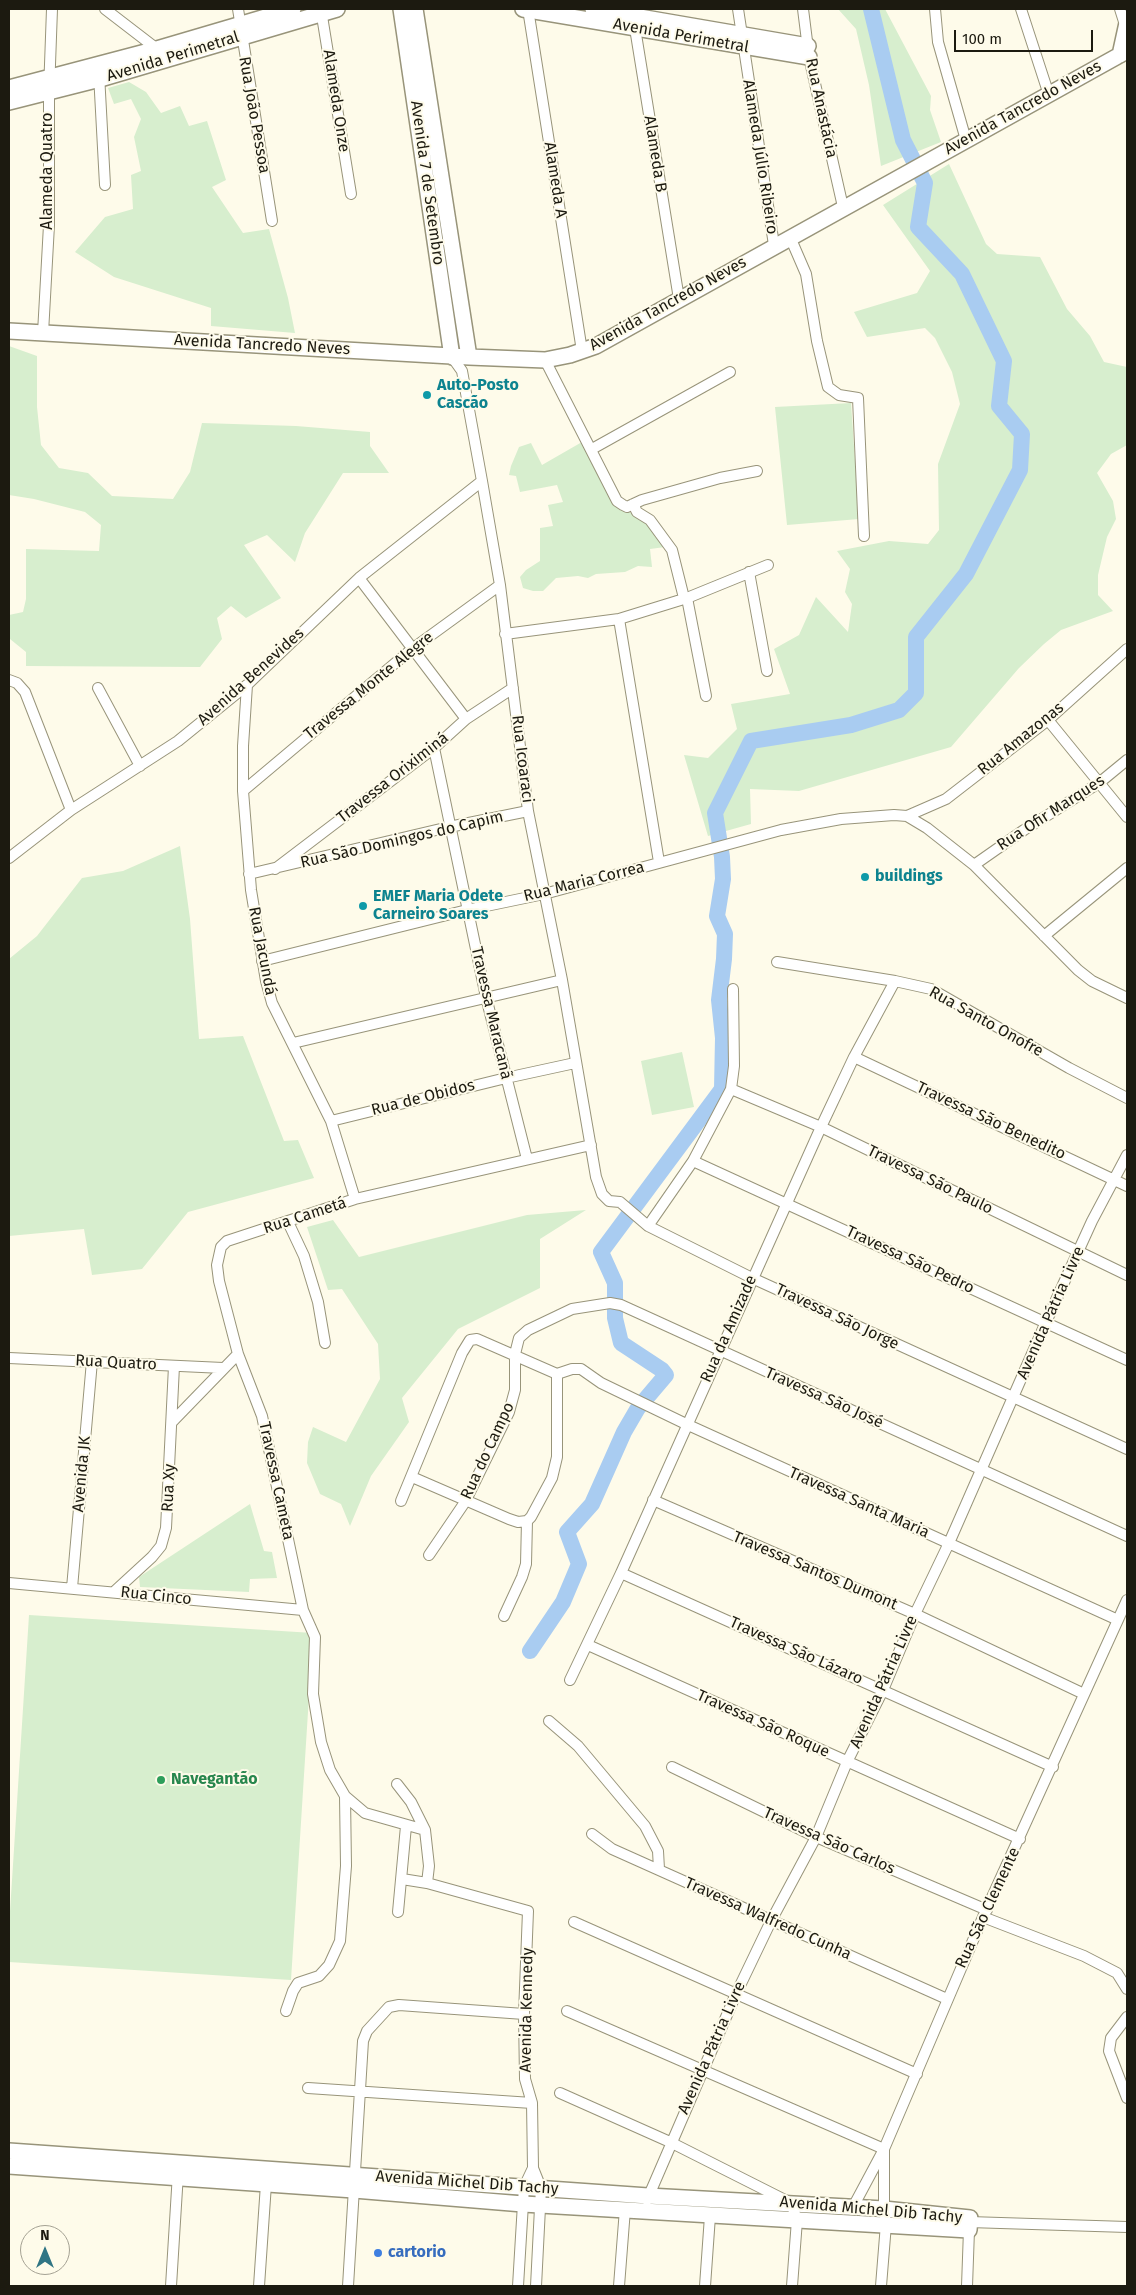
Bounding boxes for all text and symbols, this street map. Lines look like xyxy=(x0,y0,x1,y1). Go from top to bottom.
street label: Avenida Perimetral xyxy=(612,15,750,57)
scale bar xyxy=(956,20,1095,52)
street label: Avenida Perimetral xyxy=(105,28,241,86)
text: 100 m xyxy=(962,30,1002,48)
street label: Alameda Onze xyxy=(318,48,354,154)
street label: Rua João Pessoa xyxy=(234,55,274,175)
street label: Rua Anastácia xyxy=(801,56,841,160)
street label: Avenida Tancredo Neves xyxy=(941,57,1105,159)
street label: Alameda Júlio Ribeiro xyxy=(738,78,782,236)
street label: Avenida 7 de Setembro xyxy=(406,100,448,266)
street label: Alameda Quatro xyxy=(38,112,58,230)
street label: Alameda B xyxy=(639,114,671,194)
street label: Alameda A xyxy=(540,141,570,219)
street label: Avenida Tancredo Neves xyxy=(586,253,750,355)
street label: Avenida Tancredo Neves xyxy=(173,331,351,359)
place label: Auto-Posto Cascão xyxy=(437,376,519,414)
marker: Auto-Posto Cascão xyxy=(421,389,433,401)
street label: Avenida Benevides xyxy=(194,624,308,730)
street label: Travessa Monte Alegre xyxy=(300,628,438,744)
street label: Rua Amazonas xyxy=(974,698,1068,780)
street label: Rua Icoaraci xyxy=(507,714,537,804)
street label: Travessa Oriximiná xyxy=(333,728,453,828)
street label: Rua Ofir Marques xyxy=(994,771,1108,855)
street label: Rua São Domingos do Capim xyxy=(299,807,505,873)
street label: Rua Maria Correa xyxy=(522,858,646,906)
place label: buildings xyxy=(875,867,943,887)
marker: buildings xyxy=(859,871,871,883)
place label: EMEF Maria Odete Carneiro Soares xyxy=(373,887,503,925)
marker: EMEF Maria Odete Carneiro Soares xyxy=(357,900,369,912)
street label: Rua Jacundá xyxy=(244,905,280,997)
street label: Travessa Maracanã xyxy=(466,945,516,1081)
street label: Rua Santo Onofre xyxy=(926,983,1046,1061)
street label: Rua de Obidos xyxy=(369,1076,477,1120)
street label: Travessa São Benedito xyxy=(913,1078,1069,1164)
street label: Travessa São Paulo xyxy=(864,1141,996,1219)
street label: Rua Cametá xyxy=(261,1194,349,1238)
street label: Travessa São Pedro xyxy=(843,1222,977,1298)
street label: Avenida Pátria Livre xyxy=(1013,1244,1089,1382)
street label: Rua da Amizade xyxy=(697,1272,761,1386)
street label: Travessa São Jorge xyxy=(772,1280,902,1354)
street label: Rua Quatro xyxy=(75,1351,157,1375)
street label: Travessa São José xyxy=(762,1363,886,1433)
street label: Rua do Campo xyxy=(457,1399,519,1503)
street label: Travessa Cameta xyxy=(254,1420,298,1542)
street label: Avenida JK xyxy=(69,1435,95,1513)
street label: Rua Xy xyxy=(158,1463,180,1513)
street label: Travessa Santa Maria xyxy=(786,1463,932,1543)
street label: Travessa Santos Dumont xyxy=(730,1528,900,1614)
street label: Rua Cinco xyxy=(119,1583,193,1609)
street label: Travessa São Lázaro xyxy=(726,1613,866,1689)
street label: Avenida Pátria Livre xyxy=(846,1613,922,1751)
street label: Travessa São Roque xyxy=(694,1686,832,1762)
place label: Navegantão xyxy=(171,1770,258,1790)
marker: Navegantão xyxy=(155,1774,167,1786)
street label: Travessa São Carlos xyxy=(760,1803,898,1879)
street label: Rua São Clemente xyxy=(952,1845,1024,1971)
street label: Travessa Walfredo Cunha xyxy=(682,1874,854,1964)
street label: Avenida Kennedy xyxy=(516,1947,538,2073)
street label: Avenida Pátria Livre xyxy=(674,1979,750,2117)
street label: Avenida Michel Dib Tachy xyxy=(375,2167,559,2199)
street label: Avenida Michel Dib Tachy xyxy=(779,2192,963,2228)
north arrow xyxy=(20,2225,70,2275)
text: N xyxy=(40,2227,50,2244)
place label: cartorio xyxy=(388,2243,446,2263)
marker: cartorio xyxy=(372,2247,384,2259)

